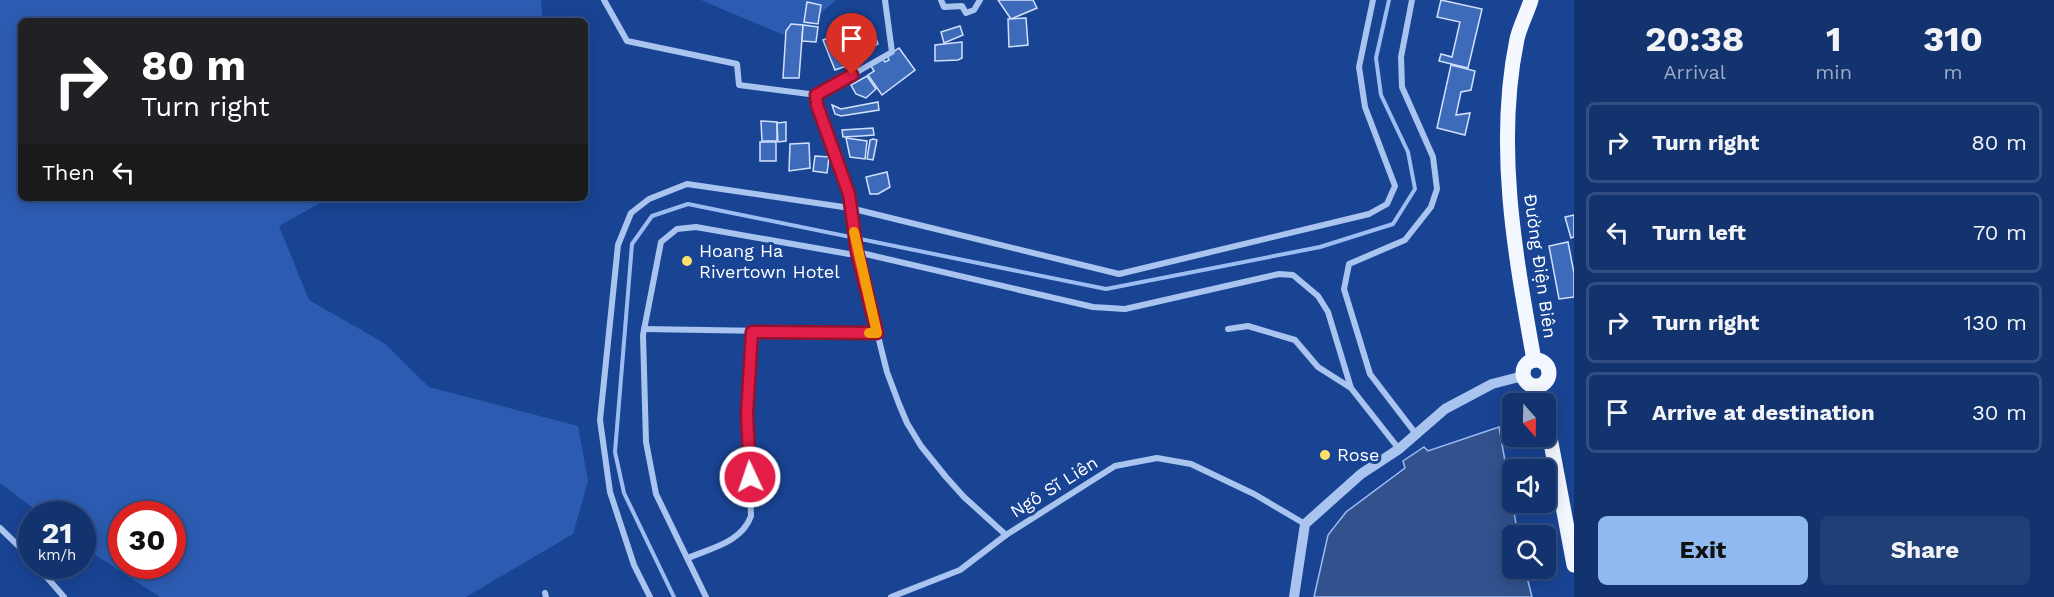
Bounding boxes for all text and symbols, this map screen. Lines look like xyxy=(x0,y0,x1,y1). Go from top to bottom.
pin xyxy=(826,13,877,75)
text: 20:38 xyxy=(1645,18,1744,60)
text: 1 xyxy=(1826,18,1841,60)
text: 310 xyxy=(1923,18,1983,60)
icon: arrive xyxy=(835,22,868,55)
text: 80 m xyxy=(141,41,246,90)
icon: right xyxy=(42,42,120,120)
text: Arrival xyxy=(1663,60,1726,84)
text: min xyxy=(1815,60,1852,84)
text: m xyxy=(1943,60,1963,84)
text: Turn right xyxy=(141,91,270,123)
icon: right xyxy=(1601,126,1634,159)
text: Turn right xyxy=(1652,130,1759,155)
text: 80 m xyxy=(1971,130,2027,155)
icon: left xyxy=(107,156,140,189)
text: Then xyxy=(42,160,95,185)
street label: Đường Điện Biên xyxy=(1520,192,1561,340)
icon: left xyxy=(1601,216,1634,249)
text: Turn left xyxy=(1652,220,1746,245)
text: 70 m xyxy=(1973,220,2027,245)
place label: Hoang Ha Rivertown Hotel xyxy=(699,240,840,282)
marker: Hoang Ha Rivertown Hotel xyxy=(680,254,694,268)
icon: right xyxy=(1601,306,1634,339)
text: Turn right xyxy=(1652,310,1759,335)
text: 130 m xyxy=(1963,310,2027,335)
north arrow xyxy=(1502,393,1556,447)
map controls xyxy=(1502,393,1556,579)
icon: arrive xyxy=(1601,396,1634,429)
text: Arrive at destination xyxy=(1652,400,1875,425)
text: 30 m xyxy=(1972,400,2027,425)
place label: Rose xyxy=(1337,444,1379,465)
position arrow xyxy=(718,445,782,509)
marker: Rose xyxy=(1318,448,1332,462)
street label: Ngô Sĩ Liên xyxy=(1006,451,1101,522)
button: sound xyxy=(1502,459,1556,513)
speed limit sign: 30 xyxy=(108,501,186,579)
text: 21 xyxy=(42,515,72,550)
button: Exit xyxy=(1598,516,1808,585)
button: Share xyxy=(1820,516,2030,585)
button: search xyxy=(1502,525,1556,579)
text: km/h xyxy=(38,546,76,564)

